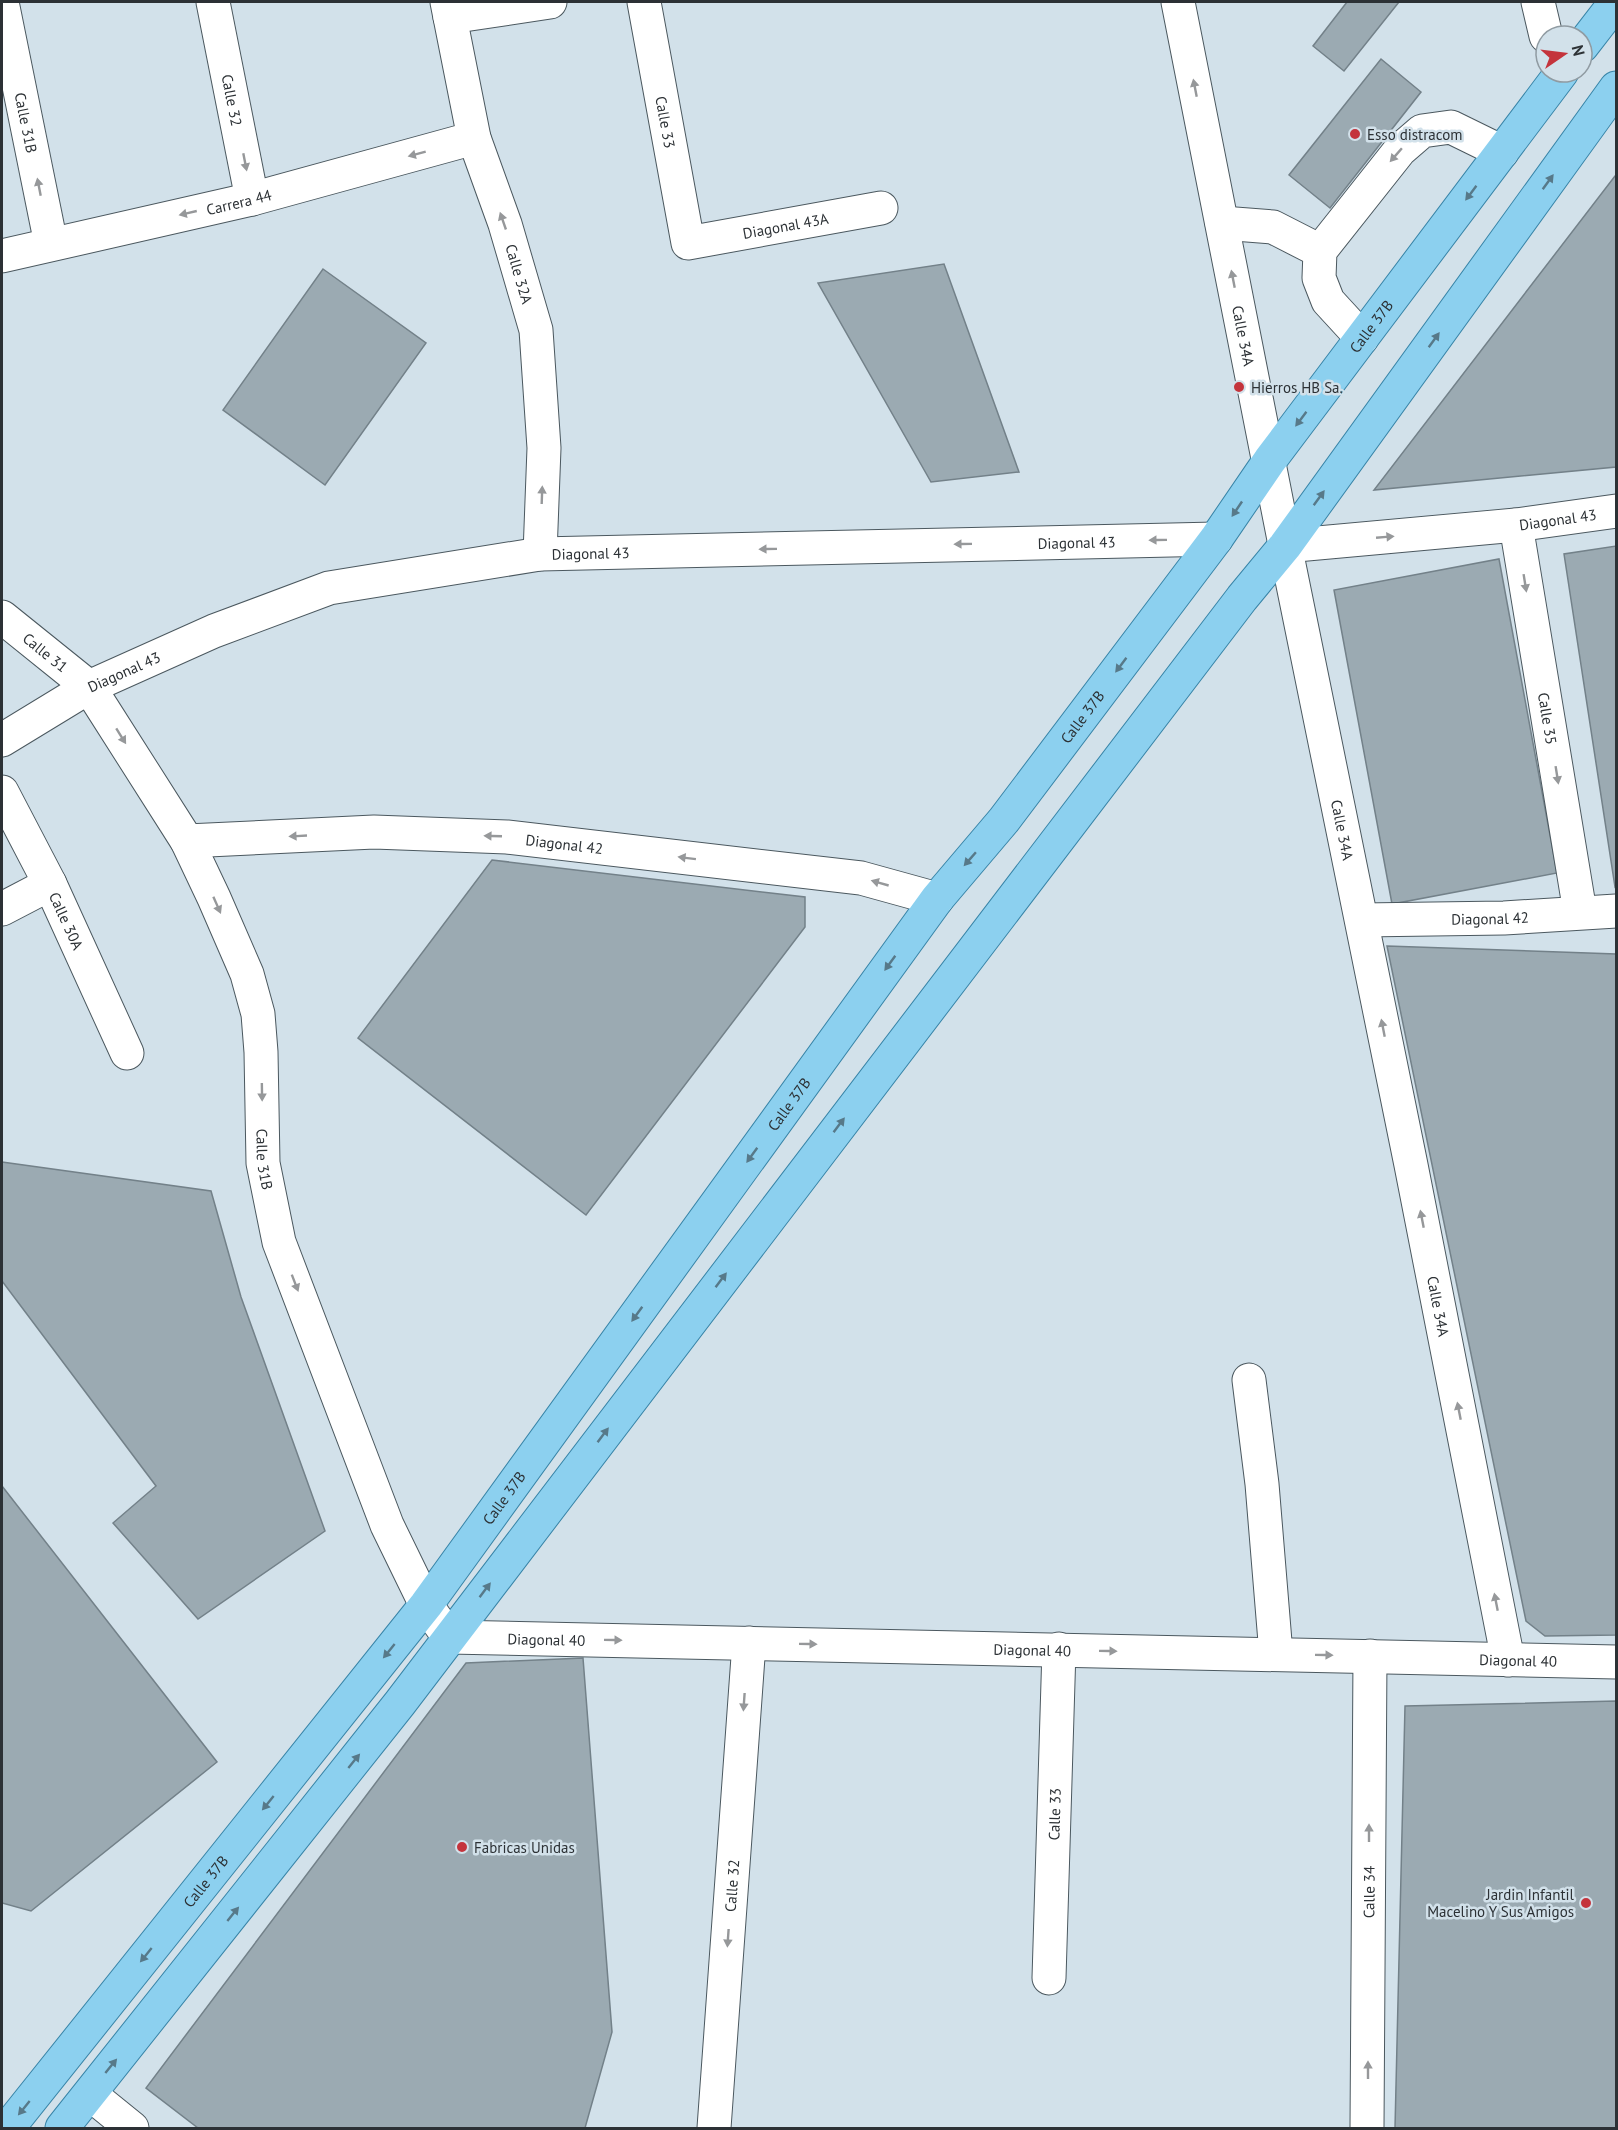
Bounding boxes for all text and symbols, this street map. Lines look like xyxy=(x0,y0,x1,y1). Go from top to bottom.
north arrow xyxy=(1534,24,1594,84)
text: N xyxy=(1568,43,1590,58)
street label: Calle 32 xyxy=(218,72,247,128)
one-way arrow xyxy=(1190,79,1199,98)
street label: Calle 31B xyxy=(11,91,42,154)
street label: Calle 33 xyxy=(652,94,680,150)
place label: Esso distracom xyxy=(1367,125,1462,144)
marker: Esso distracom xyxy=(1348,127,1362,141)
one-way arrow xyxy=(1390,147,1403,162)
one-way arrow xyxy=(408,149,427,159)
one-way arrow xyxy=(241,153,250,172)
one-way arrow xyxy=(1542,175,1554,191)
one-way arrow xyxy=(34,177,43,196)
street label: Carrera 44 xyxy=(204,185,274,219)
one-way arrow xyxy=(1465,186,1477,201)
street label: Diagonal 43A xyxy=(741,208,830,242)
one-way arrow xyxy=(179,209,197,219)
one-way arrow xyxy=(498,212,508,230)
street label: Calle 32A xyxy=(502,242,537,306)
one-way arrow xyxy=(1228,270,1238,289)
street label: Calle 37B xyxy=(1345,296,1397,356)
street label: Calle 34A xyxy=(1229,304,1259,368)
one-way arrow xyxy=(1428,333,1440,349)
place label: Hierros HB Sa. xyxy=(1251,378,1343,397)
marker: Hierros HB Sa. xyxy=(1232,380,1246,394)
one-way arrow xyxy=(1295,410,1307,426)
one-way arrow xyxy=(538,486,547,505)
one-way arrow xyxy=(1313,491,1325,506)
one-way arrow xyxy=(1232,501,1243,517)
street label: Diagonal 43 xyxy=(1518,504,1598,534)
street label: Diagonal 43 xyxy=(1037,532,1116,552)
one-way arrow xyxy=(1376,532,1395,542)
one-way arrow xyxy=(1148,535,1167,545)
one-way arrow xyxy=(953,540,972,549)
street label: Diagonal 43 xyxy=(552,543,630,563)
one-way arrow xyxy=(758,544,777,554)
one-way arrow xyxy=(1521,574,1530,593)
street label: Calle 31 xyxy=(19,628,72,676)
street label: Diagonal 43 xyxy=(84,647,163,696)
one-way arrow xyxy=(1115,658,1127,673)
street label: Calle 37B xyxy=(1056,687,1108,747)
street label: Calle 35 xyxy=(1534,691,1562,746)
one-way arrow xyxy=(115,728,126,744)
one-way arrow xyxy=(1553,766,1562,785)
street label: Calle 34A xyxy=(1327,798,1358,862)
street label: Diagonal 42 xyxy=(525,830,604,858)
one-way arrow xyxy=(289,831,308,840)
one-way arrow xyxy=(484,832,503,841)
one-way arrow xyxy=(964,851,977,867)
one-way arrow xyxy=(678,853,697,862)
one-way arrow xyxy=(871,878,889,887)
street label: Calle 30A xyxy=(45,889,88,953)
one-way arrow xyxy=(212,897,222,915)
street label: Diagonal 42 xyxy=(1451,907,1529,928)
one-way arrow xyxy=(884,955,896,971)
one-way arrow xyxy=(1378,1019,1388,1037)
street label: Calle 37B xyxy=(763,1074,814,1134)
one-way arrow xyxy=(257,1083,267,1102)
one-way arrow xyxy=(833,1117,846,1133)
street label: Calle 31B xyxy=(253,1128,278,1191)
one-way arrow xyxy=(746,1148,758,1163)
one-way arrow xyxy=(1417,1210,1426,1229)
one-way arrow xyxy=(715,1273,727,1288)
one-way arrow xyxy=(291,1274,300,1292)
street label: Calle 34A xyxy=(1423,1274,1454,1338)
one-way arrow xyxy=(632,1306,644,1321)
one-way arrow xyxy=(1454,1401,1463,1420)
one-way arrow xyxy=(597,1428,609,1444)
street label: Calle 37B xyxy=(478,1467,529,1528)
one-way arrow xyxy=(478,1583,490,1598)
one-way arrow xyxy=(1491,1592,1500,1611)
street label: Diagonal 40 xyxy=(507,1629,585,1649)
one-way arrow xyxy=(603,1635,622,1645)
street label: Diagonal 40 xyxy=(993,1639,1071,1660)
one-way arrow xyxy=(798,1640,817,1649)
one-way arrow xyxy=(383,1643,396,1659)
one-way arrow xyxy=(1098,1646,1117,1655)
one-way arrow xyxy=(1314,1650,1333,1660)
street label: Diagonal 40 xyxy=(1479,1650,1557,1670)
one-way arrow xyxy=(740,1692,749,1711)
one-way arrow xyxy=(348,1753,361,1769)
street label: Calle 33 xyxy=(1044,1788,1064,1841)
one-way arrow xyxy=(261,1795,274,1811)
one-way arrow xyxy=(1364,1824,1374,1843)
place label: Fabricas Unidas xyxy=(474,1838,575,1857)
marker: Fabricas Unidas xyxy=(455,1840,469,1854)
street label: Calle 37B xyxy=(179,1851,232,1911)
street label: Calle 32 xyxy=(720,1859,743,1913)
street label: Calle 34 xyxy=(1359,1866,1378,1918)
place label: Jardin Infantil Macelino Y Sus Amigos xyxy=(1427,1885,1575,1921)
marker: Jardin Infantil Macelino Y Sus Amigos xyxy=(1579,1896,1593,1910)
one-way arrow xyxy=(226,1906,238,1921)
one-way arrow xyxy=(723,1929,732,1948)
one-way arrow xyxy=(140,1948,152,1963)
one-way arrow xyxy=(105,2058,118,2074)
one-way arrow xyxy=(1363,2061,1373,2080)
one-way arrow xyxy=(18,2100,31,2116)

